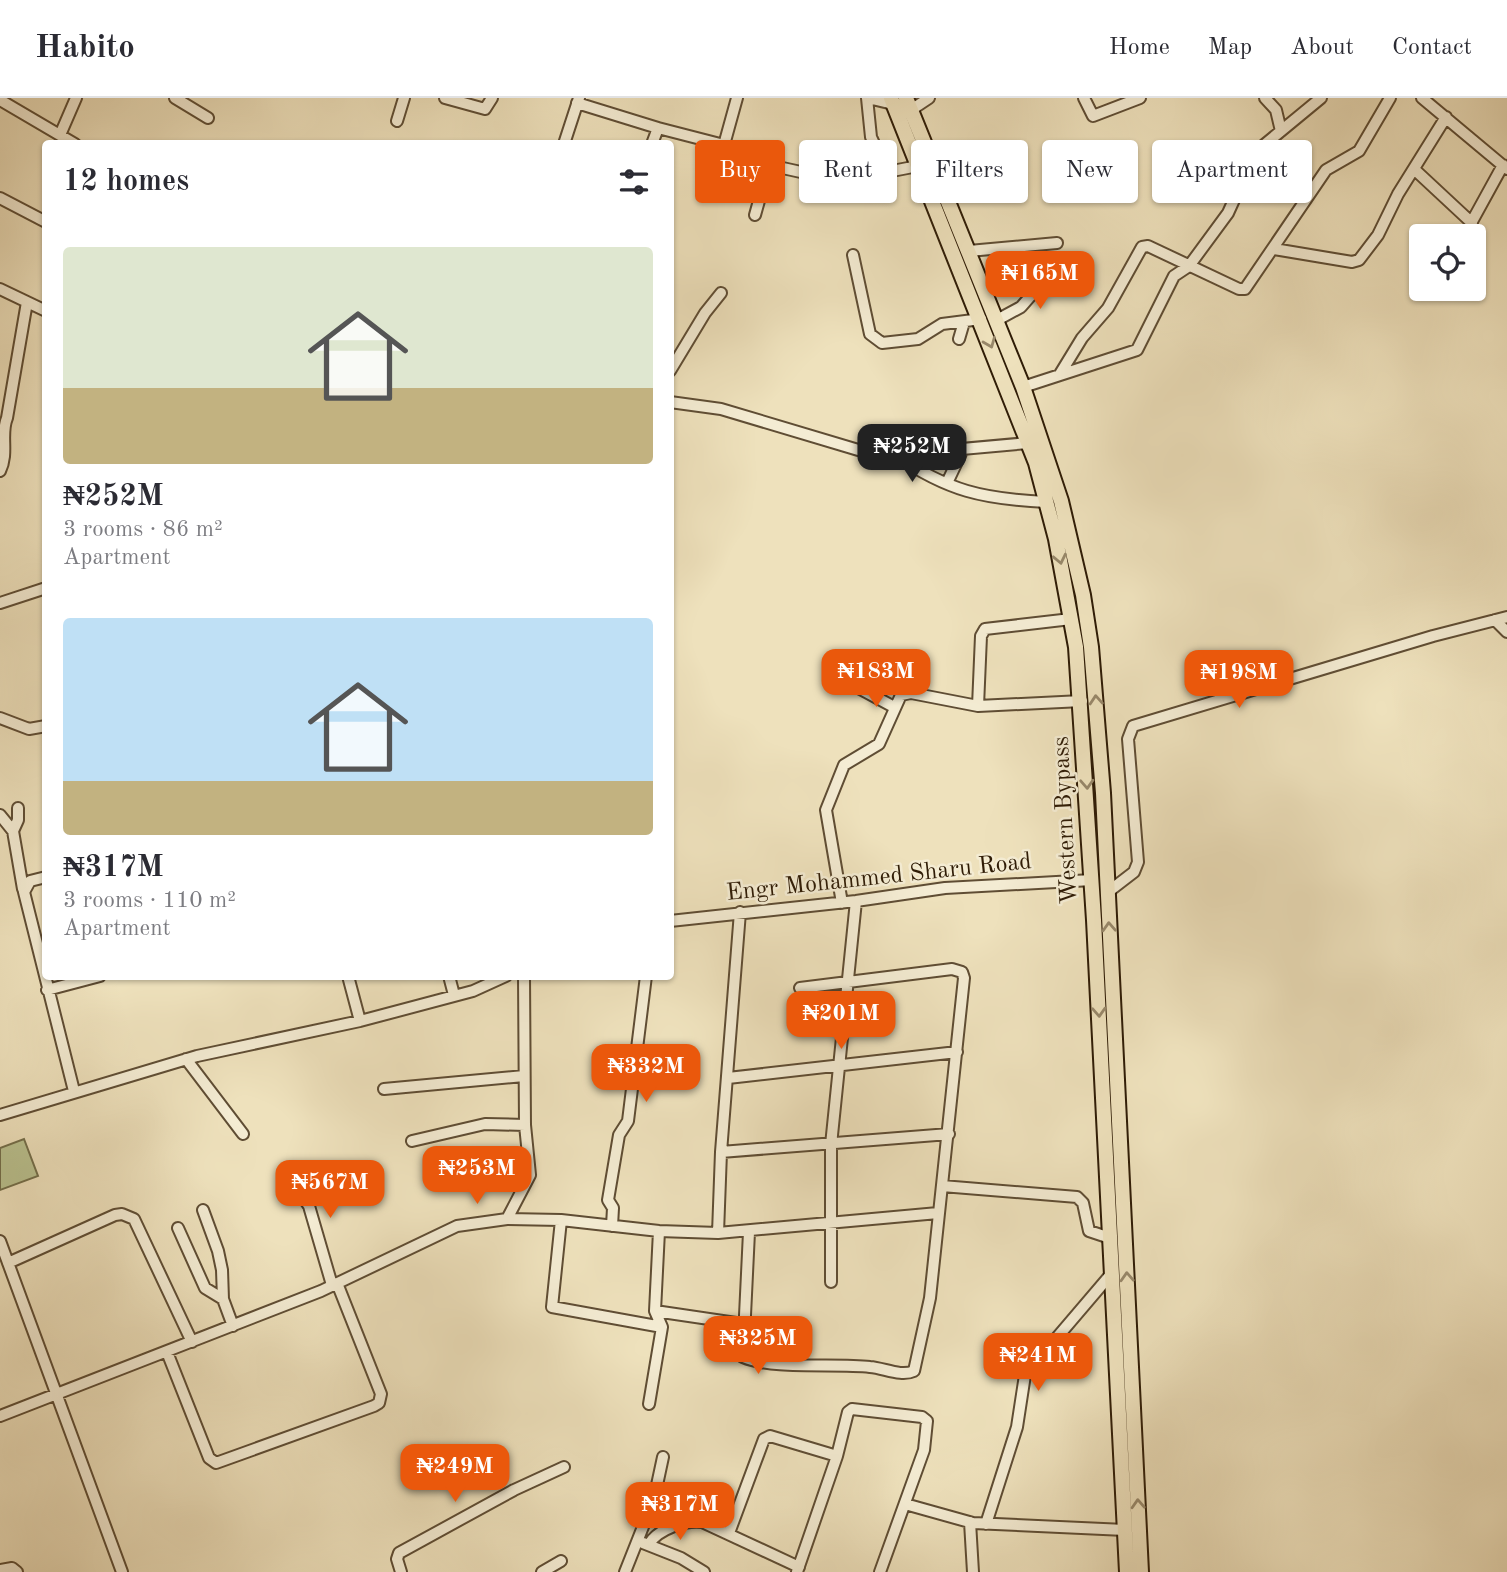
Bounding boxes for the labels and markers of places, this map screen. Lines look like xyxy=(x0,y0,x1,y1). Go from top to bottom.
pin: ₦165M xyxy=(991,252,1089,311)
pin: ₦252M xyxy=(863,424,961,484)
pin: ₦183M xyxy=(827,650,925,709)
pin: ₦198M xyxy=(1190,650,1288,710)
pin: ₦201M xyxy=(792,992,890,1051)
pin: ₦332M xyxy=(597,1044,695,1104)
pin: ₦253M xyxy=(428,1146,526,1206)
pin: ₦567M xyxy=(281,1160,379,1220)
pin: ₦325M xyxy=(709,1316,807,1376)
pin: ₦241M xyxy=(989,1334,1087,1393)
pin: ₦249M xyxy=(406,1444,504,1504)
pin: ₦317M xyxy=(631,1482,729,1542)

